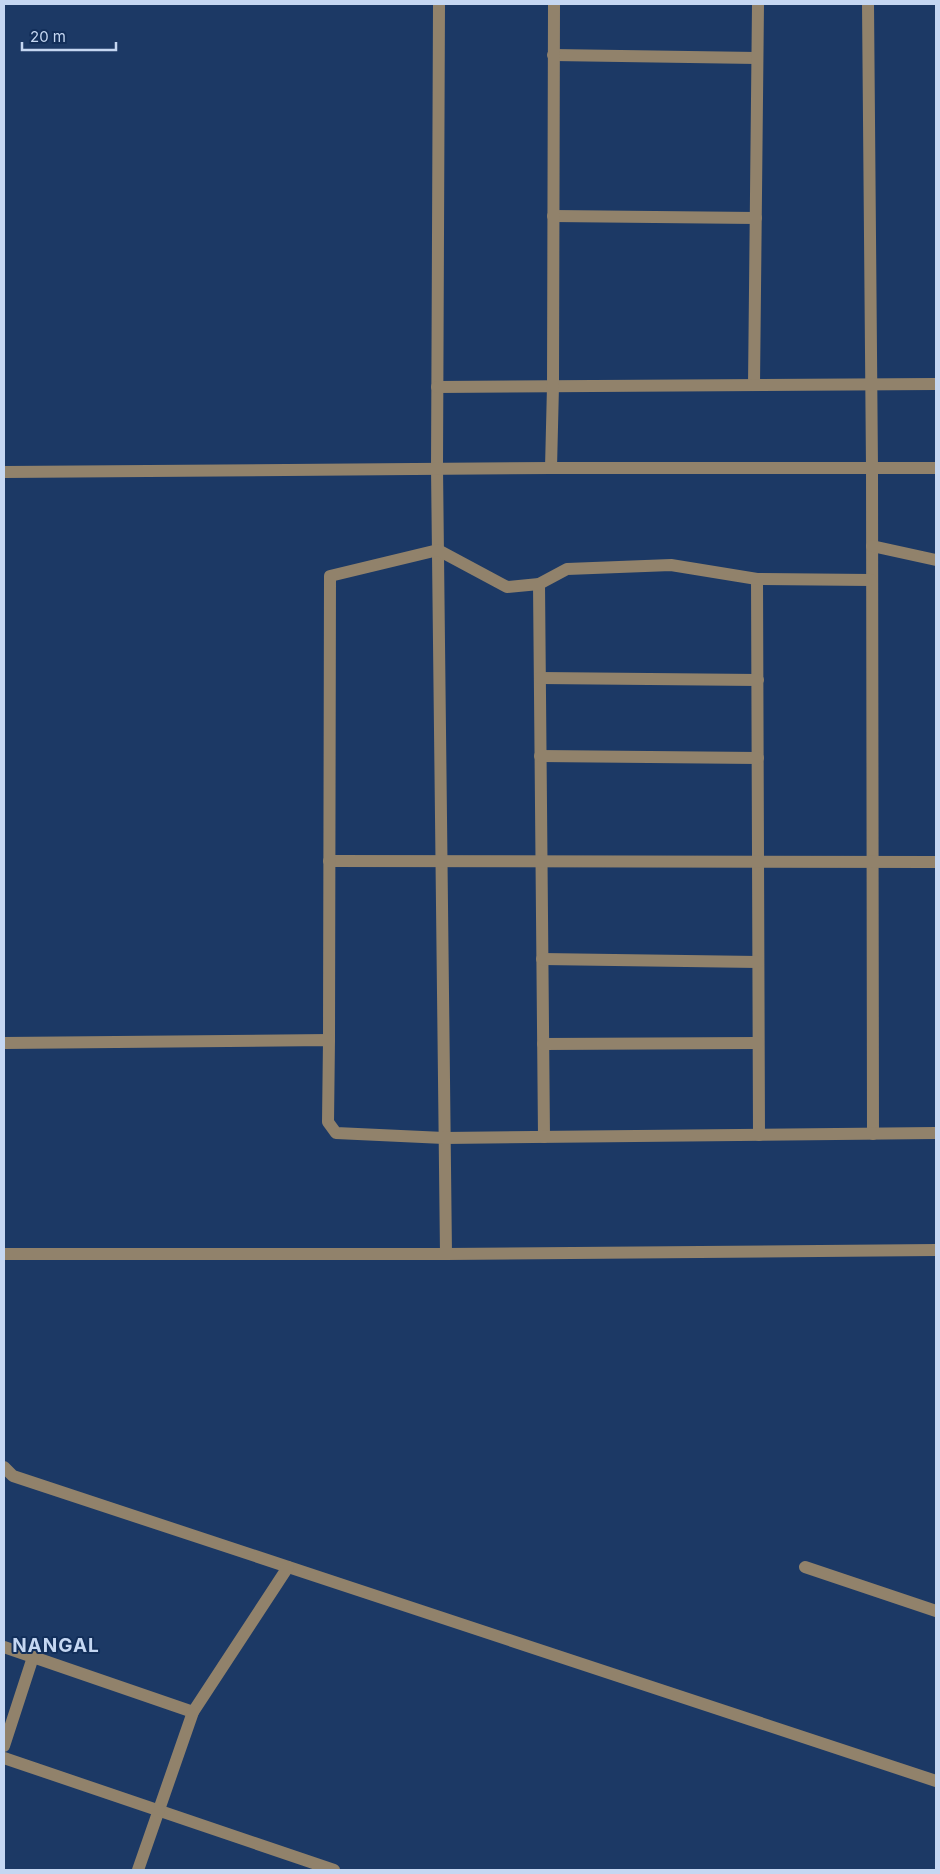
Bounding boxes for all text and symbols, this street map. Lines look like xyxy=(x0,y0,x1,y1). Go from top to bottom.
scale bar xyxy=(22,20,116,52)
text: 20 m xyxy=(30,27,66,46)
district label: NANGAL xyxy=(12,1634,100,1657)

